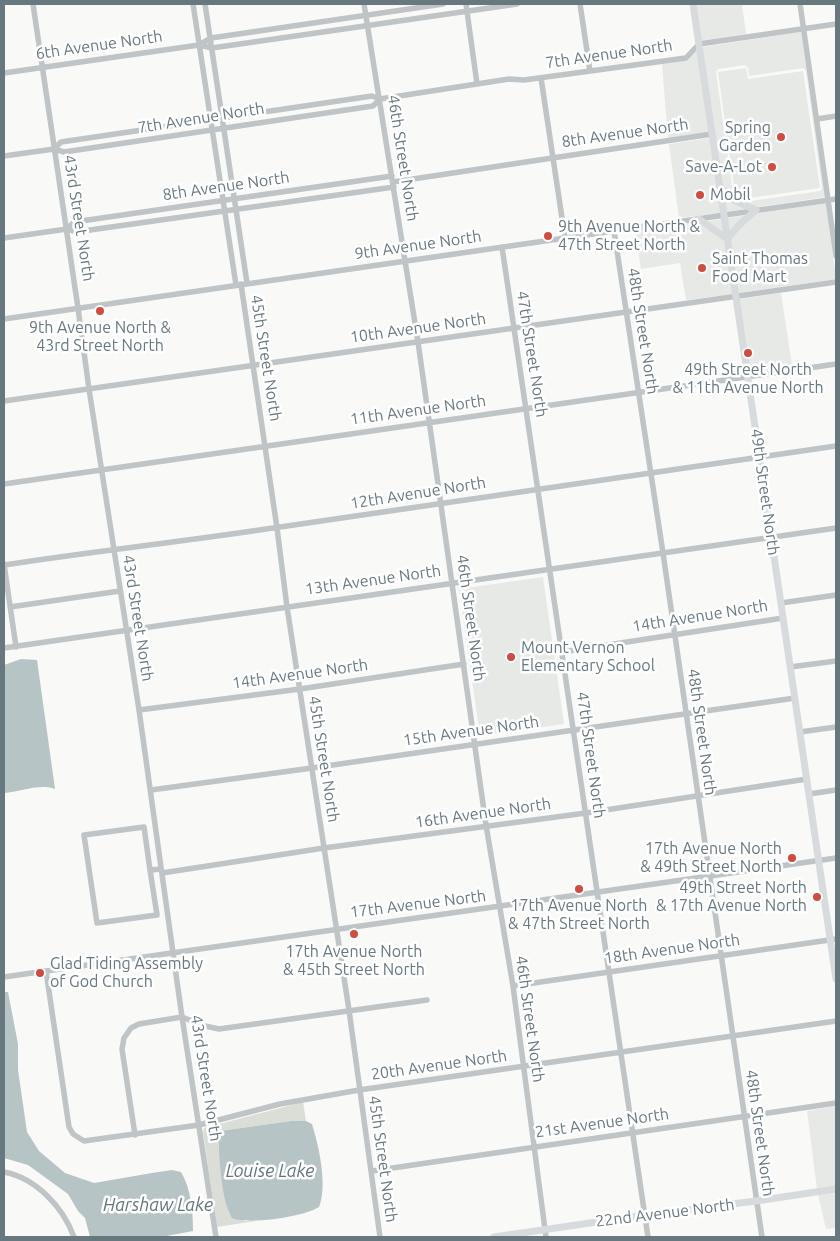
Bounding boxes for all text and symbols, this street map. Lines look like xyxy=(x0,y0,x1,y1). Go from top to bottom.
street label: 6th Avenue North xyxy=(34,27,164,63)
street label: 7th Avenue North xyxy=(544,36,674,72)
street label: 46th Street North xyxy=(384,93,422,223)
street label: 7th Avenue North xyxy=(136,99,266,137)
street label: 8th Avenue North xyxy=(560,115,690,151)
place label: Spring Garden xyxy=(719,118,771,156)
marker: Spring Garden xyxy=(775,131,787,143)
street label: 43rd Street North xyxy=(60,153,98,283)
place label: Save-A-Lot xyxy=(685,157,762,177)
marker: Save-A-Lot xyxy=(766,161,778,173)
street label: 8th Avenue North xyxy=(161,168,291,204)
place label: Mobil xyxy=(710,185,751,205)
marker: Mobil xyxy=(694,189,706,201)
place label: 9th Avenue North & 47th Street North xyxy=(558,217,700,255)
street label: 9th Avenue North xyxy=(353,227,483,263)
marker: 9th Avenue North & 47th Street North xyxy=(542,230,554,242)
place label: Saint Thomas Food Mart xyxy=(712,249,808,287)
marker: Saint Thomas Food Mart xyxy=(696,262,708,274)
street label: 48th Street North xyxy=(624,266,662,396)
street label: 47th Street North xyxy=(513,289,551,419)
street label: 45th Street North xyxy=(247,293,285,423)
marker: 9th Avenue North & 43rd Street North xyxy=(94,305,106,317)
street label: 10th Avenue North xyxy=(349,309,487,347)
place label: 9th Avenue North & 43rd Street North xyxy=(29,318,171,356)
marker: 49th Street North & 11th Avenue North xyxy=(742,347,754,359)
place label: 49th Street North & 11th Avenue North xyxy=(672,360,824,398)
street label: 11th Avenue North xyxy=(349,391,487,429)
street label: 49th Street North xyxy=(747,427,783,557)
street label: 12th Avenue North xyxy=(349,473,487,513)
street label: 43rd Street North xyxy=(119,553,157,683)
street label: 46th Street North xyxy=(453,553,489,683)
street label: 13th Avenue North xyxy=(304,561,442,599)
street label: 14th Avenue North xyxy=(631,596,769,636)
place label: Mount Vernon Elementary School xyxy=(521,638,655,676)
marker: Mount Vernon Elementary School xyxy=(505,651,517,663)
street label: 14th Avenue North xyxy=(231,655,369,693)
street label: 48th Street North xyxy=(684,667,720,797)
street label: 47th Street North xyxy=(573,690,609,820)
street label: 45th Street North xyxy=(305,694,343,824)
street label: 15th Avenue North xyxy=(402,712,540,750)
street label: 16th Avenue North xyxy=(414,794,552,832)
place label: 17th Avenue North & 49th Street North xyxy=(640,839,782,877)
marker: 17th Avenue North & 49th Street North xyxy=(786,852,798,864)
place label: 49th Street North & 17th Avenue North xyxy=(656,878,807,916)
marker: 17th Avenue North & 47th Street North xyxy=(573,883,585,895)
street label: 17th Avenue North xyxy=(349,886,487,922)
marker: 49th Street North & 17th Avenue North xyxy=(811,891,823,903)
place label: 17th Avenue North & 47th Street North xyxy=(508,896,650,934)
marker: 17th Avenue North & 45th Street North xyxy=(348,928,360,940)
street label: 18th Avenue North xyxy=(603,930,741,968)
place label: 17th Avenue North & 45th Street North xyxy=(283,942,425,980)
place label: Glad Tiding Assembly of God Church xyxy=(50,954,203,992)
street label: 46th Street North xyxy=(512,954,548,1084)
marker: Glad Tiding Assembly of God Church xyxy=(34,967,46,979)
street label: 43rd Street North xyxy=(187,1013,225,1143)
street label: 20th Avenue North xyxy=(370,1046,508,1084)
street label: 48th Street North xyxy=(742,1068,778,1198)
street label: 45th Street North xyxy=(365,1094,401,1224)
street label: 21st Avenue North xyxy=(534,1104,670,1142)
water label: Louise Lake xyxy=(226,1160,314,1182)
water label: Harshaw Lake xyxy=(103,1194,213,1216)
street label: 22nd Avenue North xyxy=(594,1195,736,1231)

